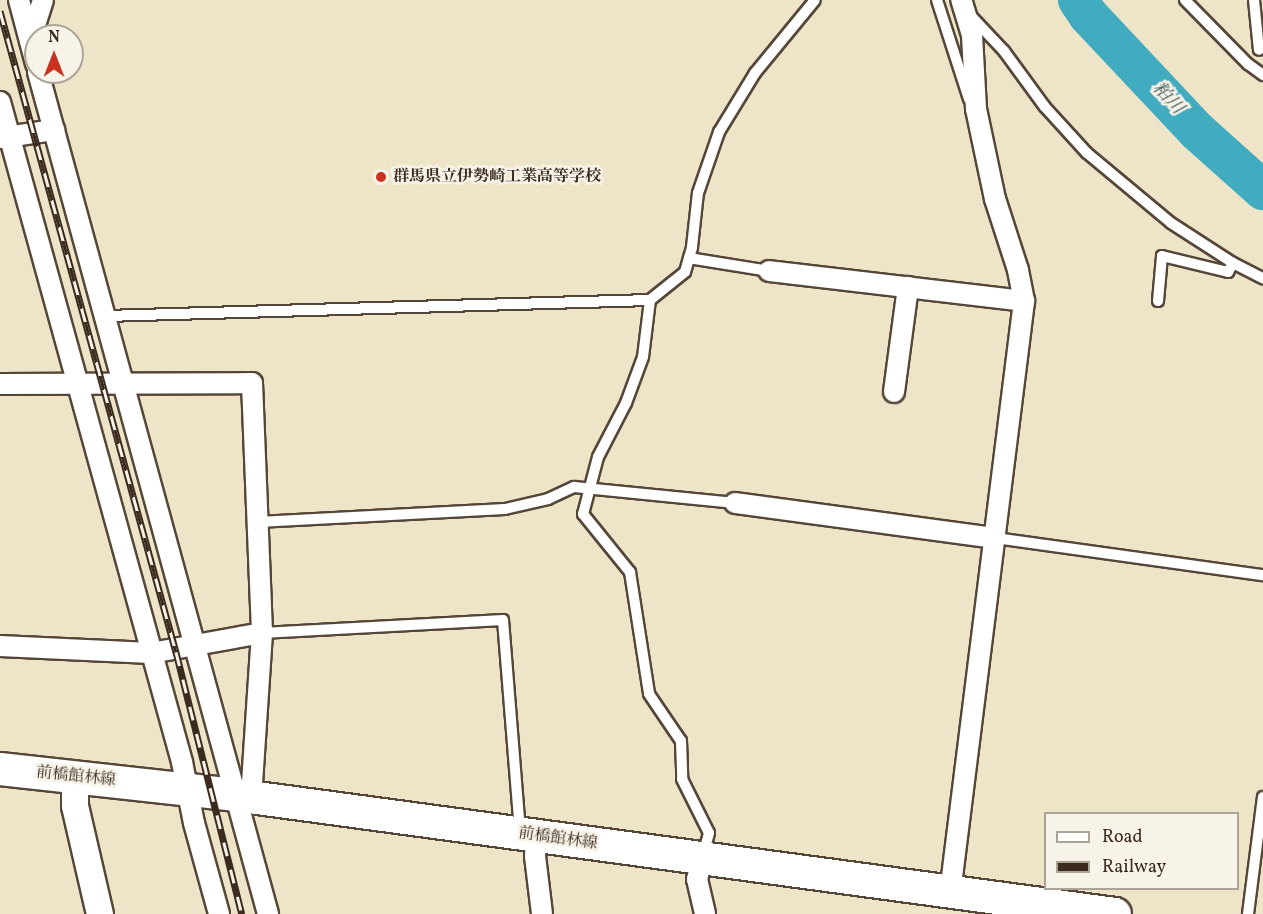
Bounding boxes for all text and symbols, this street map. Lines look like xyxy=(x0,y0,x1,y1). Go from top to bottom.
north arrow xyxy=(24,24,84,84)
text: N xyxy=(48,27,60,49)
water label: 粕川 xyxy=(1147,78,1187,120)
place label: 群馬県立伊勢崎工業高等学校 xyxy=(393,167,601,187)
marker: 群馬県立伊勢崎工業高等学校 xyxy=(374,170,388,184)
street label: 前橋館林線 xyxy=(35,763,117,791)
legend xyxy=(1044,812,1239,890)
street label: 前橋館林線 xyxy=(517,824,599,854)
text: Road xyxy=(1102,825,1143,850)
text: Railway xyxy=(1102,855,1166,880)

